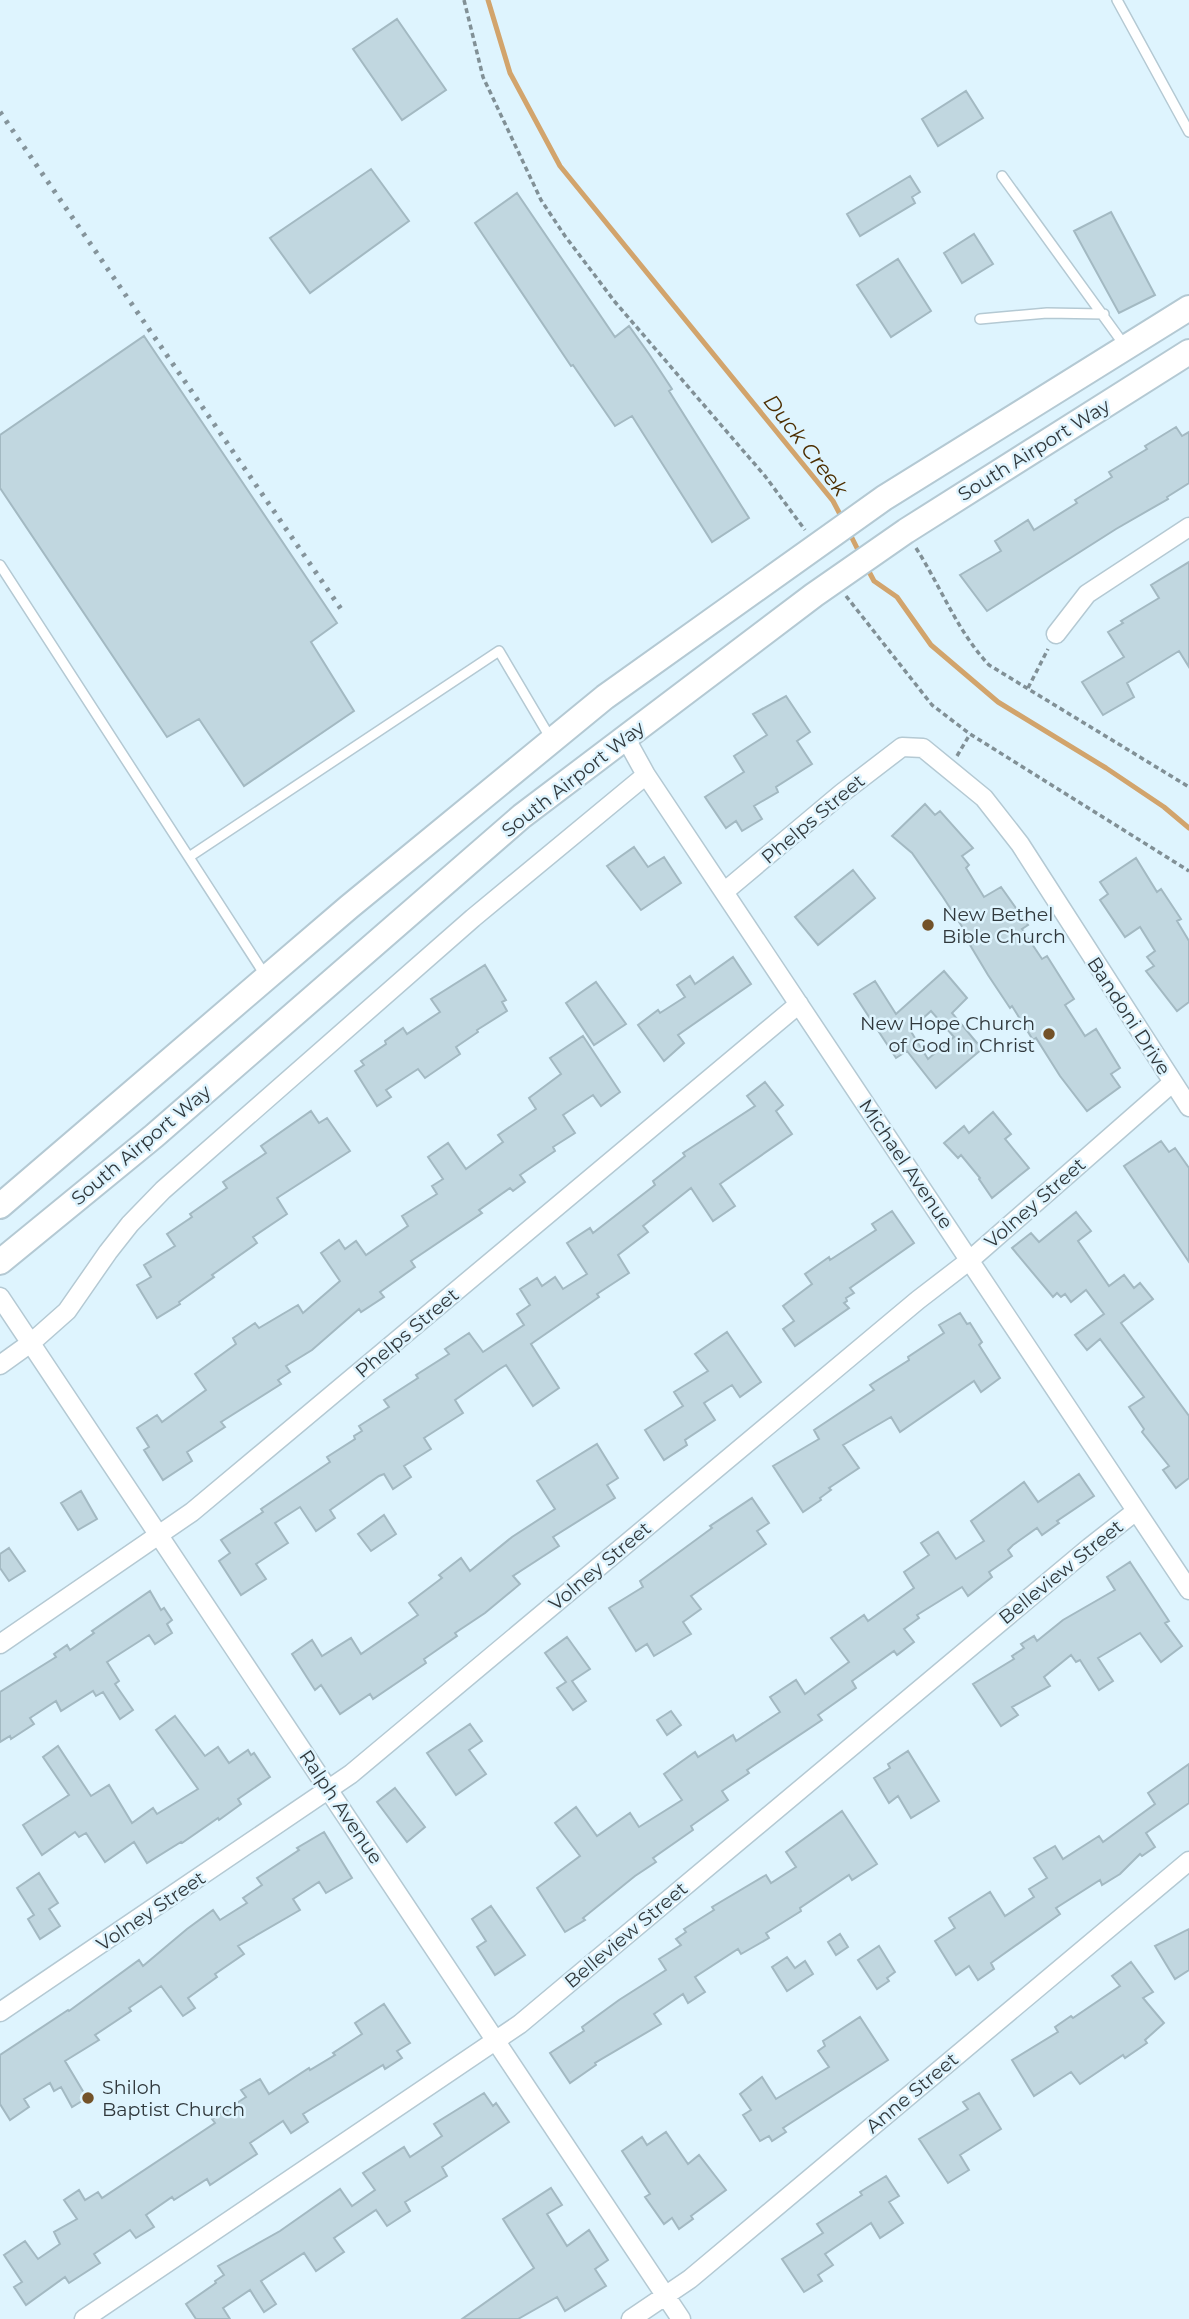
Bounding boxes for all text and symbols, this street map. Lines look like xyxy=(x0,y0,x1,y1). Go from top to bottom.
water label: Duck Creek xyxy=(759,389,854,502)
street label: South Airport Way xyxy=(954,394,1115,506)
street label: South Airport Way xyxy=(497,716,649,842)
street label: Phelps Street xyxy=(757,769,869,869)
place label: New Bethel Bible Church xyxy=(942,903,1066,948)
marker: New Bethel Bible Church xyxy=(920,917,936,933)
street label: Bandoni Drive xyxy=(1082,953,1176,1079)
place label: New Hope Church of God in Christ xyxy=(860,1012,1035,1057)
marker: New Hope Church of God in Christ xyxy=(1041,1026,1057,1042)
street label: South Airport Way xyxy=(67,1080,216,1210)
street label: Michael Avenue xyxy=(854,1095,958,1233)
street label: Volney Street xyxy=(980,1153,1090,1253)
street label: Phelps Street xyxy=(351,1283,463,1383)
street label: Belleview Street xyxy=(994,1515,1128,1629)
street label: Volney Street xyxy=(544,1516,656,1615)
street label: Ralph Avenue xyxy=(294,1746,388,1868)
street label: Volney Street xyxy=(92,1866,210,1956)
street label: Belleview Street xyxy=(560,1877,692,1993)
street label: Anne Street xyxy=(861,2048,963,2138)
place label: Shiloh Baptist Church xyxy=(102,2076,245,2121)
marker: Shiloh Baptist Church xyxy=(80,2090,96,2106)

